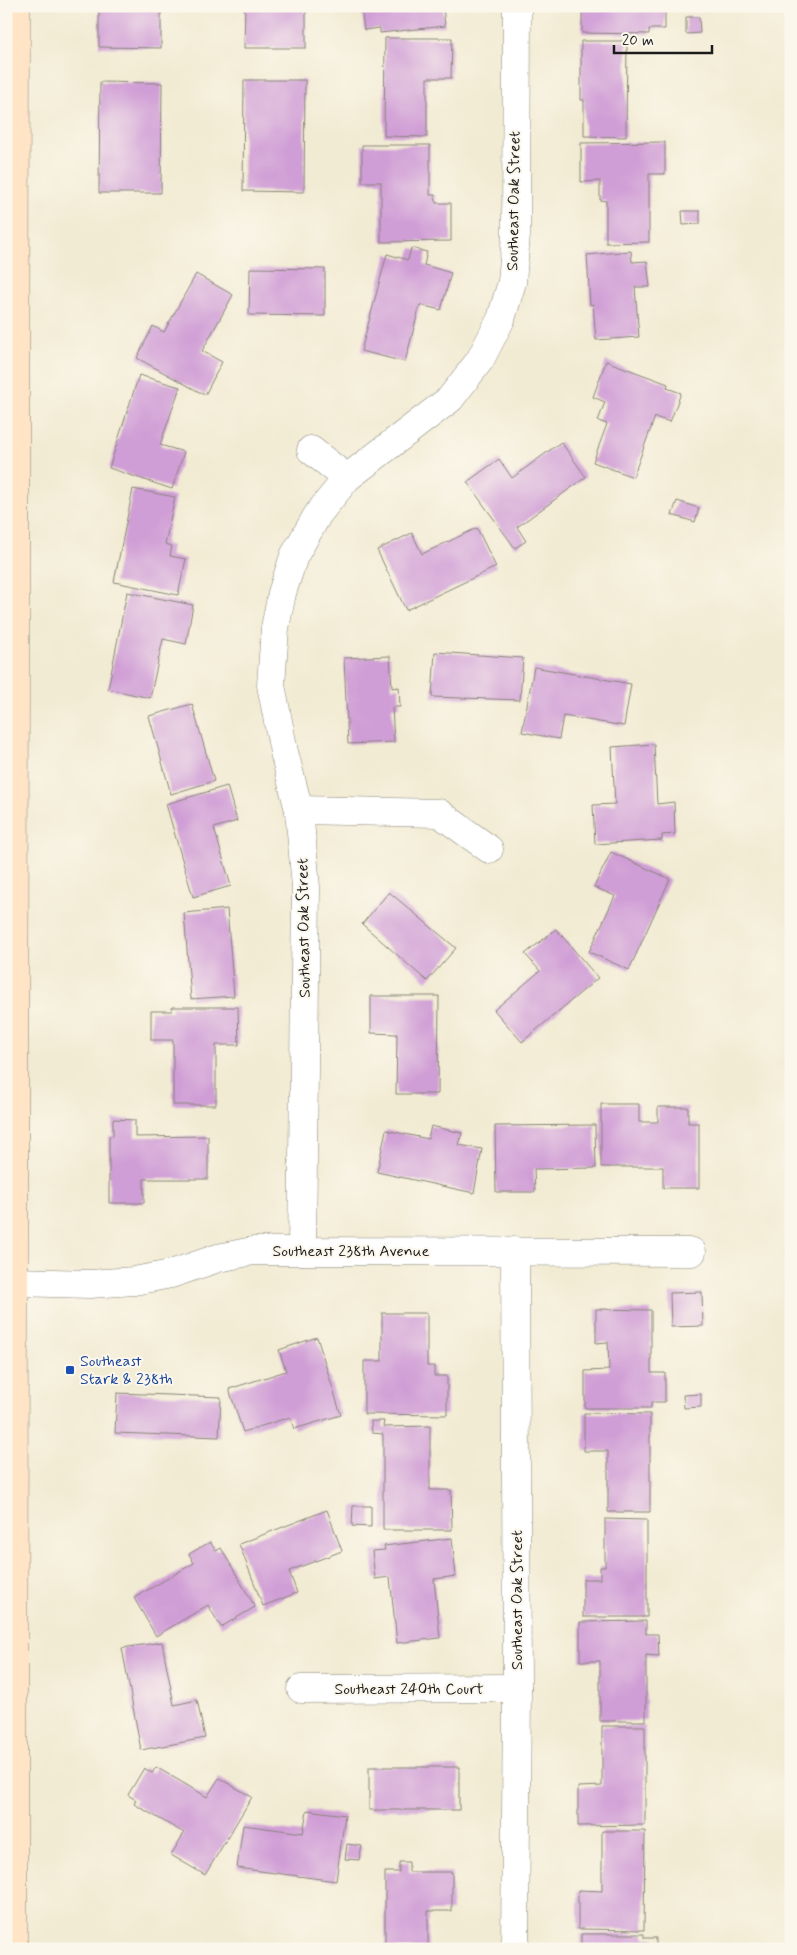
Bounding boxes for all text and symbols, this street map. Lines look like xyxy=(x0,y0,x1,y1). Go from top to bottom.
scale bar xyxy=(614,22,712,54)
text: 20 m xyxy=(622,31,654,51)
street label: Southeast Oak Street xyxy=(502,131,526,271)
street label: Southeast Oak Street xyxy=(292,858,316,998)
street label: Southeast 238th Avenue xyxy=(272,1241,430,1262)
place label: Southeast Stark & 238th xyxy=(80,1351,173,1390)
marker: Southeast Stark & 238th xyxy=(64,1364,76,1376)
street label: Southeast Oak Street xyxy=(507,1530,528,1670)
street label: Southeast 240th Court xyxy=(334,1679,484,1700)

